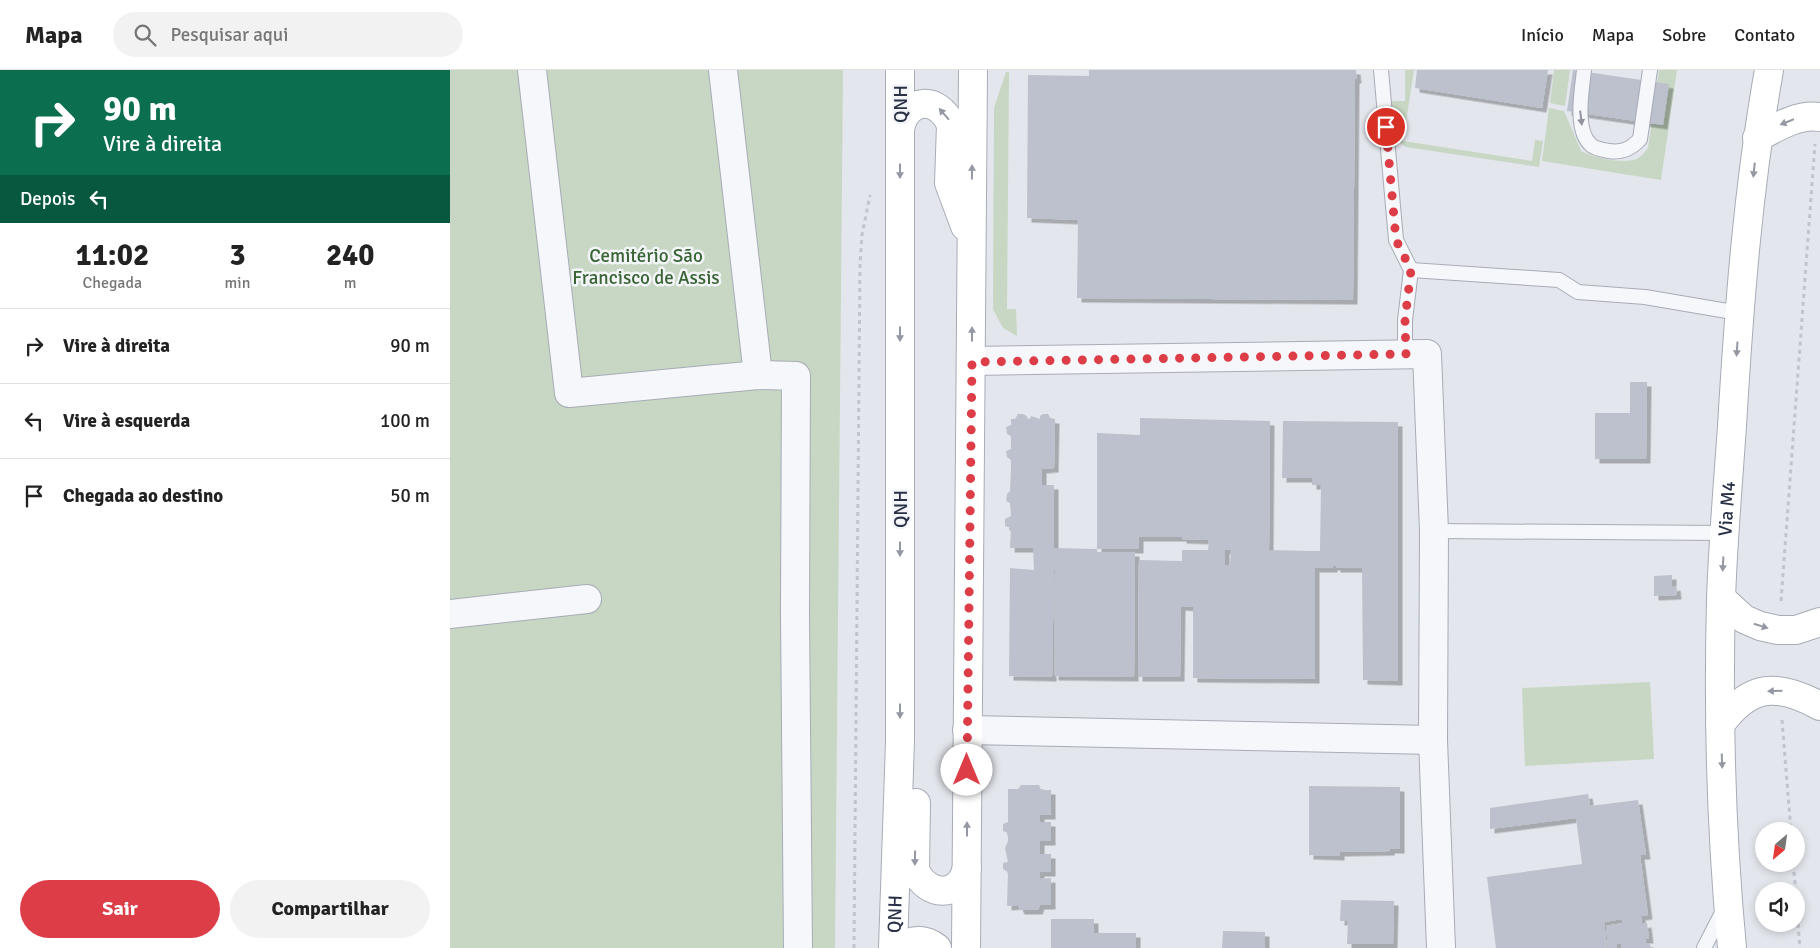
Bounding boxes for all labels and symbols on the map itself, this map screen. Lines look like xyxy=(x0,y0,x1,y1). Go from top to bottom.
street label: QNH xyxy=(889,85,913,123)
pin xyxy=(1365,106,1407,148)
one-way arrow xyxy=(938,108,949,121)
one-way arrow xyxy=(1577,111,1585,127)
one-way arrow xyxy=(1780,119,1794,127)
one-way arrow xyxy=(1749,162,1757,178)
one-way arrow xyxy=(896,163,904,179)
one-way arrow xyxy=(968,164,976,180)
park label: Cemitério São Francisco de Assis xyxy=(572,244,720,290)
one-way arrow xyxy=(896,326,904,342)
one-way arrow xyxy=(968,326,976,342)
one-way arrow xyxy=(1732,342,1740,358)
street label: Via M4 xyxy=(1713,480,1741,537)
street label: QNH xyxy=(889,490,913,528)
one-way arrow xyxy=(896,541,904,557)
one-way arrow xyxy=(1719,556,1727,572)
one-way arrow xyxy=(1753,622,1768,630)
one-way arrow xyxy=(1766,687,1782,695)
one-way arrow xyxy=(896,703,904,719)
position arrow xyxy=(940,743,992,795)
one-way arrow xyxy=(1718,754,1726,770)
one-way arrow xyxy=(963,821,971,837)
north arrow xyxy=(1755,822,1805,872)
one-way arrow xyxy=(911,850,919,866)
street label: QNH xyxy=(883,895,908,934)

